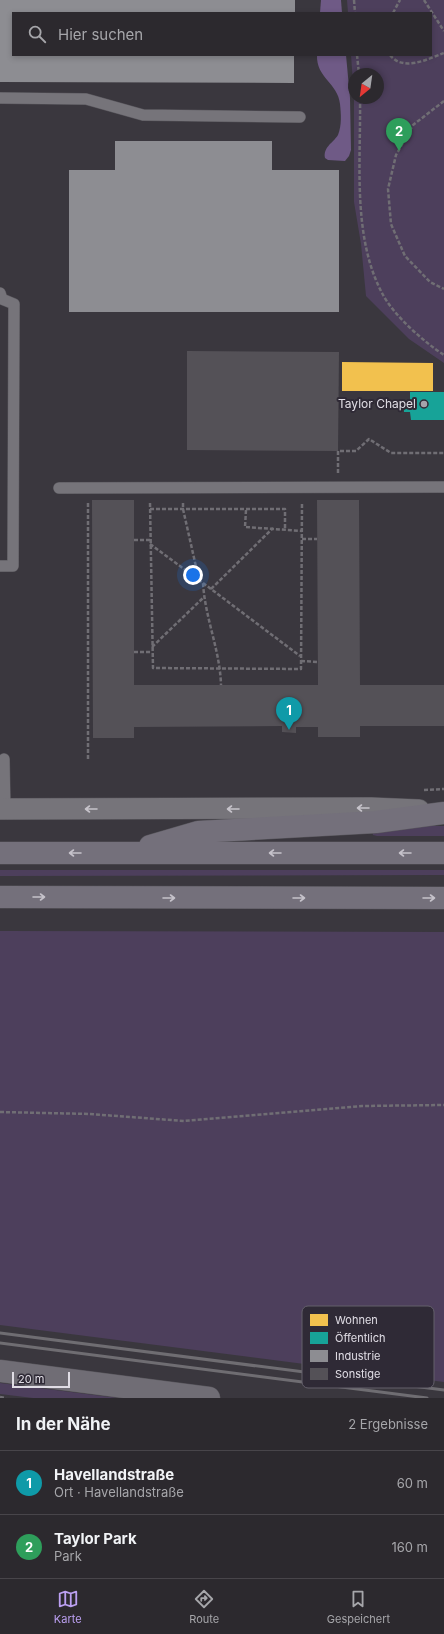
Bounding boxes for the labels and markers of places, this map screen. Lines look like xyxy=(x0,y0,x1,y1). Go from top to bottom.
pin: 2 xyxy=(386,118,412,151)
place label: Taylor Chapel xyxy=(338,396,416,411)
marker: Taylor Chapel xyxy=(419,399,429,409)
pin: 1 xyxy=(276,697,302,730)

